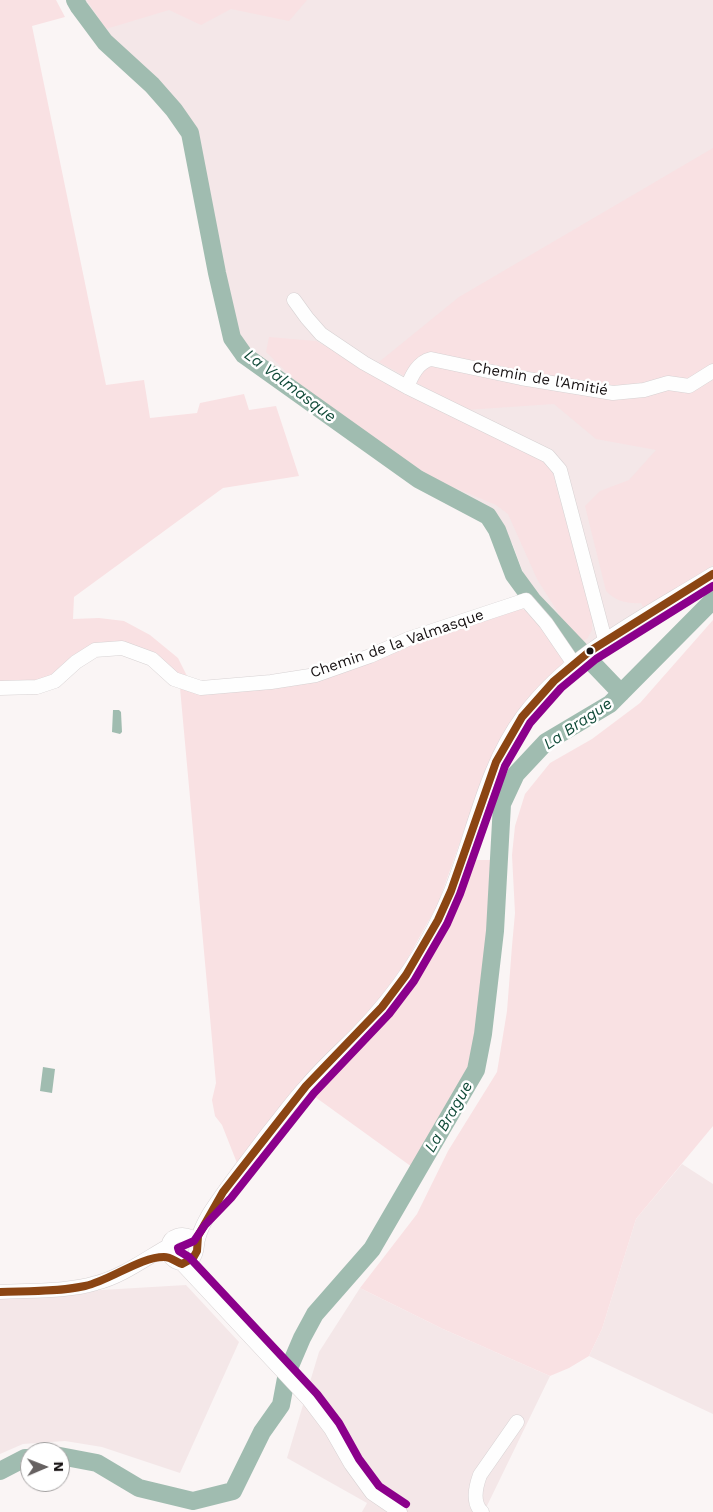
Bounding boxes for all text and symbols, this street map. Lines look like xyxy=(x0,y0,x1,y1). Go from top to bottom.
water label: La Valmasque xyxy=(240,345,340,427)
street label: Chemin de l'Amitié xyxy=(471,358,609,400)
street label: Chemin de la Valmasque xyxy=(308,606,486,682)
unlabelled marker xyxy=(585,646,595,656)
water label: La Brague xyxy=(540,694,616,754)
water label: La Brague xyxy=(421,1078,477,1156)
north arrow xyxy=(20,1442,70,1492)
text: N xyxy=(51,1461,67,1472)

